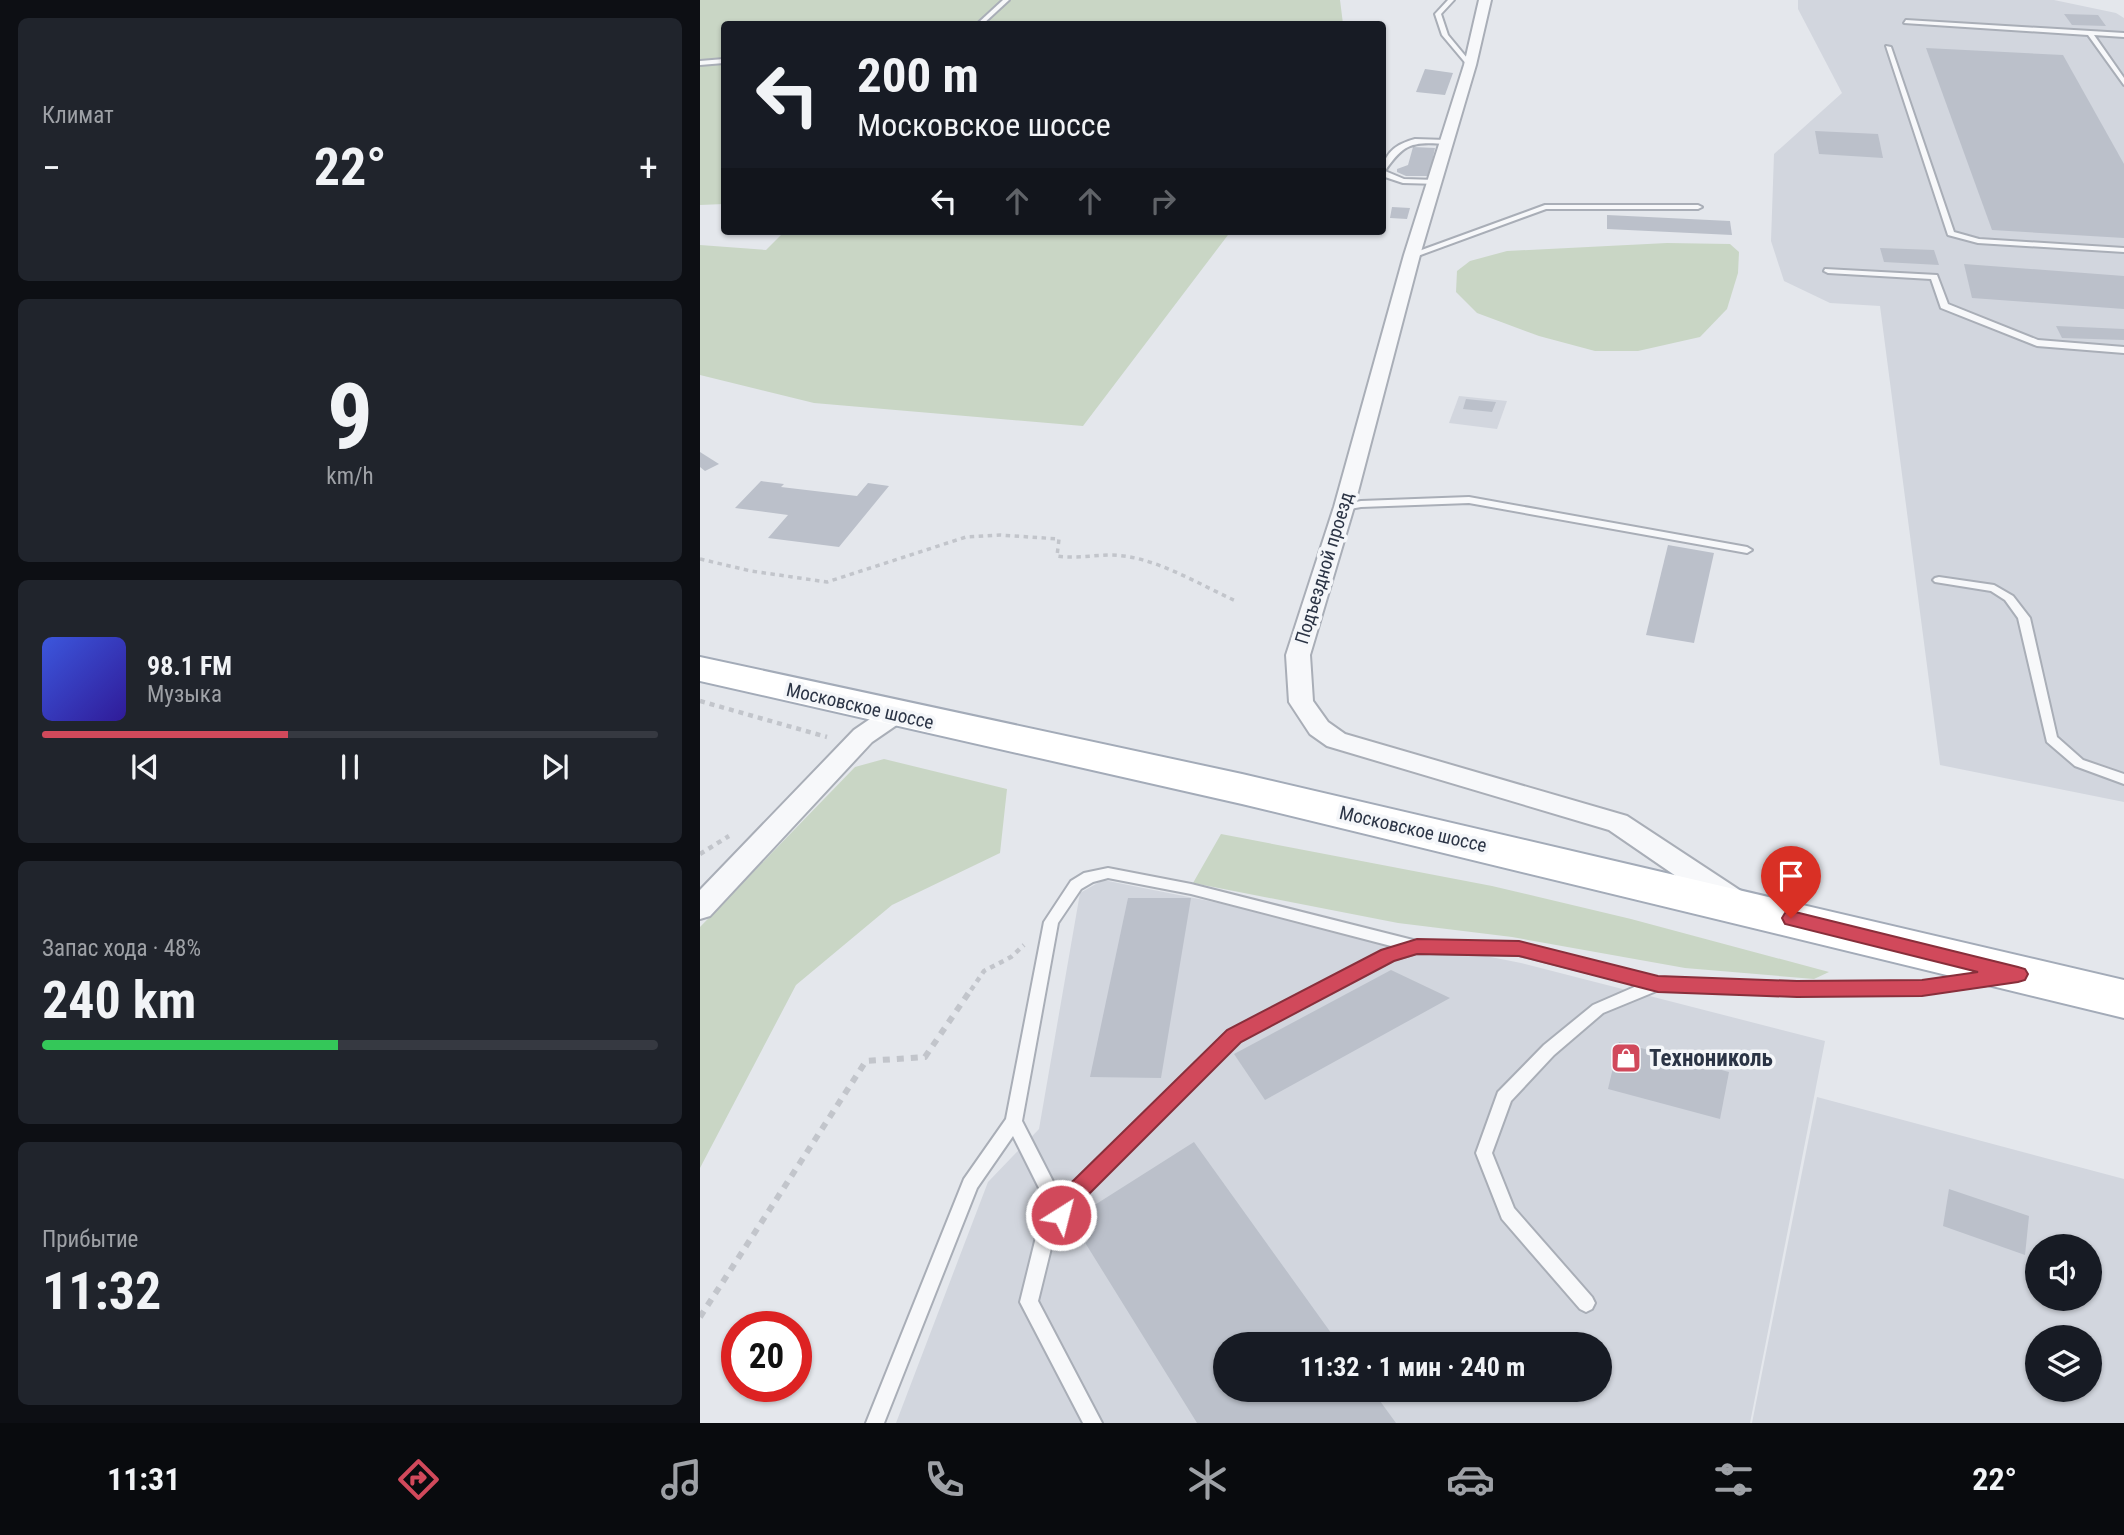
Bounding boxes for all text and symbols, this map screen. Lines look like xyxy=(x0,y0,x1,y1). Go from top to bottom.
text: 200 m xyxy=(857,47,979,104)
icon: left xyxy=(742,49,833,140)
text: Климат xyxy=(42,102,114,129)
text: Московское шоссе xyxy=(857,106,1111,144)
text: 22° xyxy=(314,137,386,198)
text: − xyxy=(42,146,61,190)
text: + xyxy=(639,146,658,190)
icon: left xyxy=(925,182,963,220)
icon: ahead xyxy=(998,182,1036,220)
icon: ahead xyxy=(1071,182,1109,220)
icon: right xyxy=(1144,182,1182,220)
text: 9 xyxy=(327,364,373,470)
text: km/h xyxy=(326,463,374,490)
street label: Подъездной проезд xyxy=(1290,489,1358,647)
text: 98.1 FM xyxy=(147,651,232,681)
street label: Московское шоссе xyxy=(784,678,936,734)
text: Музыка xyxy=(147,681,222,708)
icon: previous xyxy=(126,748,164,786)
icon: pause xyxy=(331,748,369,786)
icon: next xyxy=(536,748,574,786)
street label: Московское шоссе xyxy=(1337,801,1489,857)
pin xyxy=(1761,846,1821,918)
icon: arrive xyxy=(1772,857,1810,895)
text: Запас хода · 48% xyxy=(42,935,201,962)
text: 240 km xyxy=(42,970,196,1031)
shop icon: Технониколь xyxy=(1609,1041,1643,1075)
place label: Технониколь xyxy=(1649,1045,1773,1072)
position arrow xyxy=(1024,1178,1098,1252)
text: Прибытие xyxy=(42,1226,138,1253)
map controls xyxy=(2025,1234,2102,1402)
button: sound xyxy=(2025,1234,2102,1311)
text: 11:32 xyxy=(42,1261,161,1322)
speed limit sign: 20 xyxy=(721,1311,812,1402)
button: layers xyxy=(2025,1325,2102,1402)
text: 11:32 · 1 мин · 240 m xyxy=(1300,1352,1525,1382)
icon: directions xyxy=(394,1455,443,1504)
icon: music xyxy=(657,1455,706,1504)
icon: phone xyxy=(920,1455,969,1504)
icon: climate xyxy=(1183,1455,1232,1504)
icon: car xyxy=(1446,1455,1495,1504)
icon: filters xyxy=(1709,1455,1758,1504)
text: 11:31 xyxy=(107,1460,180,1498)
text: 22° xyxy=(1972,1460,2017,1498)

